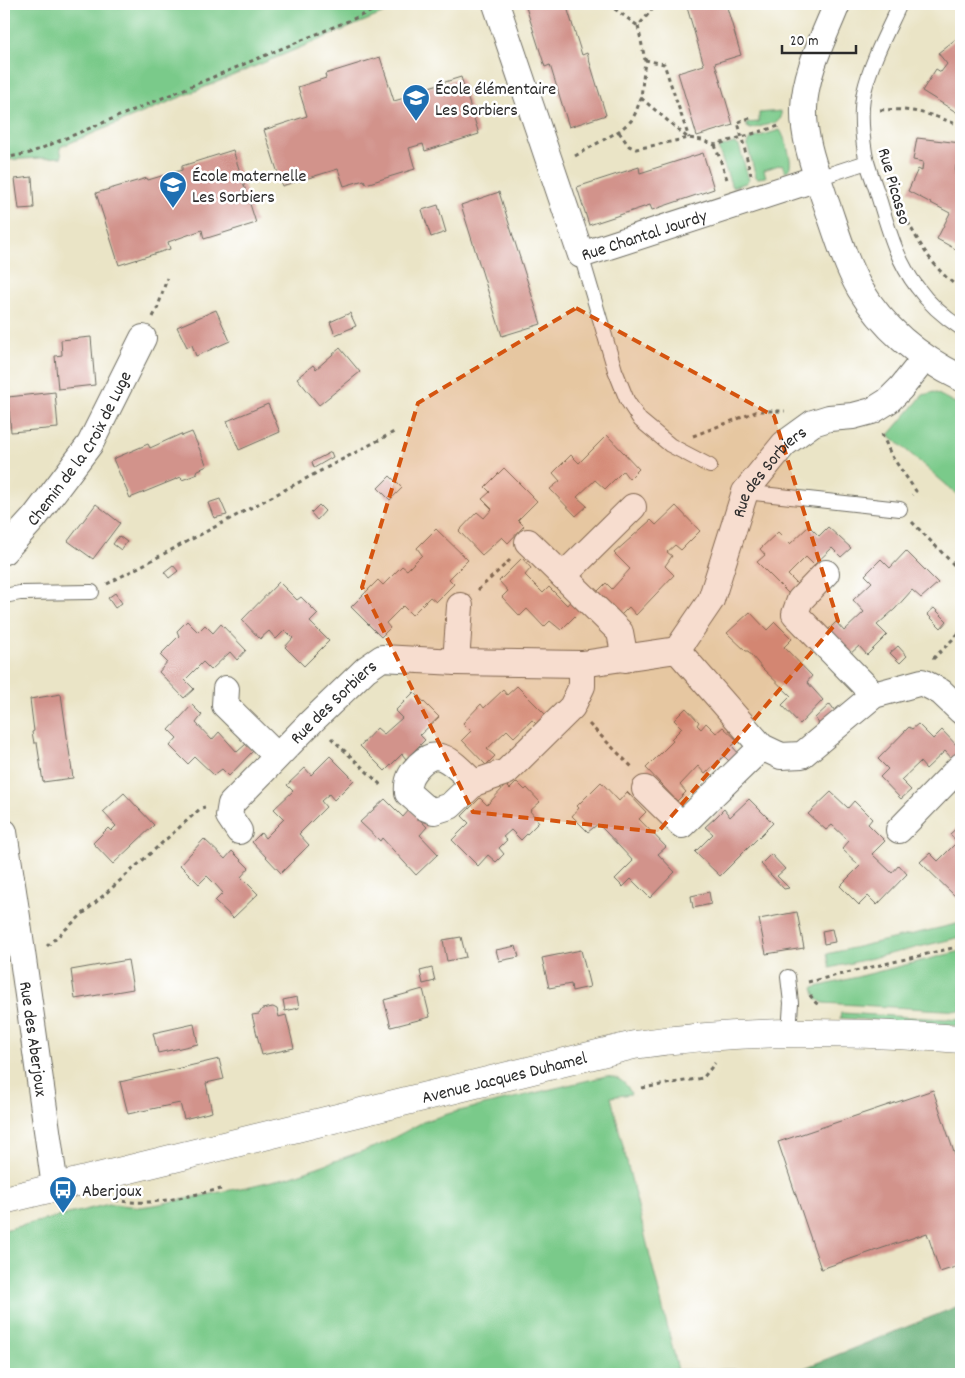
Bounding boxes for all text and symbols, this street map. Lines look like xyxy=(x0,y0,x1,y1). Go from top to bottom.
scale bar xyxy=(782,22,856,54)
text: 20 m xyxy=(790,31,818,53)
place label: École élémentaire Les Sorbiers xyxy=(435,78,556,124)
school or university icon: École élémentaire Les Sorbiers xyxy=(401,83,431,122)
street label: Rue Picasso xyxy=(870,145,915,228)
place label: École maternelle Les Sorbiers xyxy=(192,165,307,211)
school or university icon: École maternelle Les Sorbiers xyxy=(158,170,188,209)
street label: Rue Chantal Jourdy xyxy=(578,205,711,269)
street label: Chemin de la Croix de Luge xyxy=(22,367,139,533)
street label: Rue des Sorbiers xyxy=(728,421,813,521)
street label: Rue des Sorbiers xyxy=(286,655,383,751)
street label: Rue des Aberjoux xyxy=(11,980,52,1099)
street label: Avenue Jacques Duhamel xyxy=(419,1047,591,1112)
bus stop icon: Aberjoux xyxy=(48,1175,78,1214)
place label: Aberjoux xyxy=(82,1180,142,1205)

